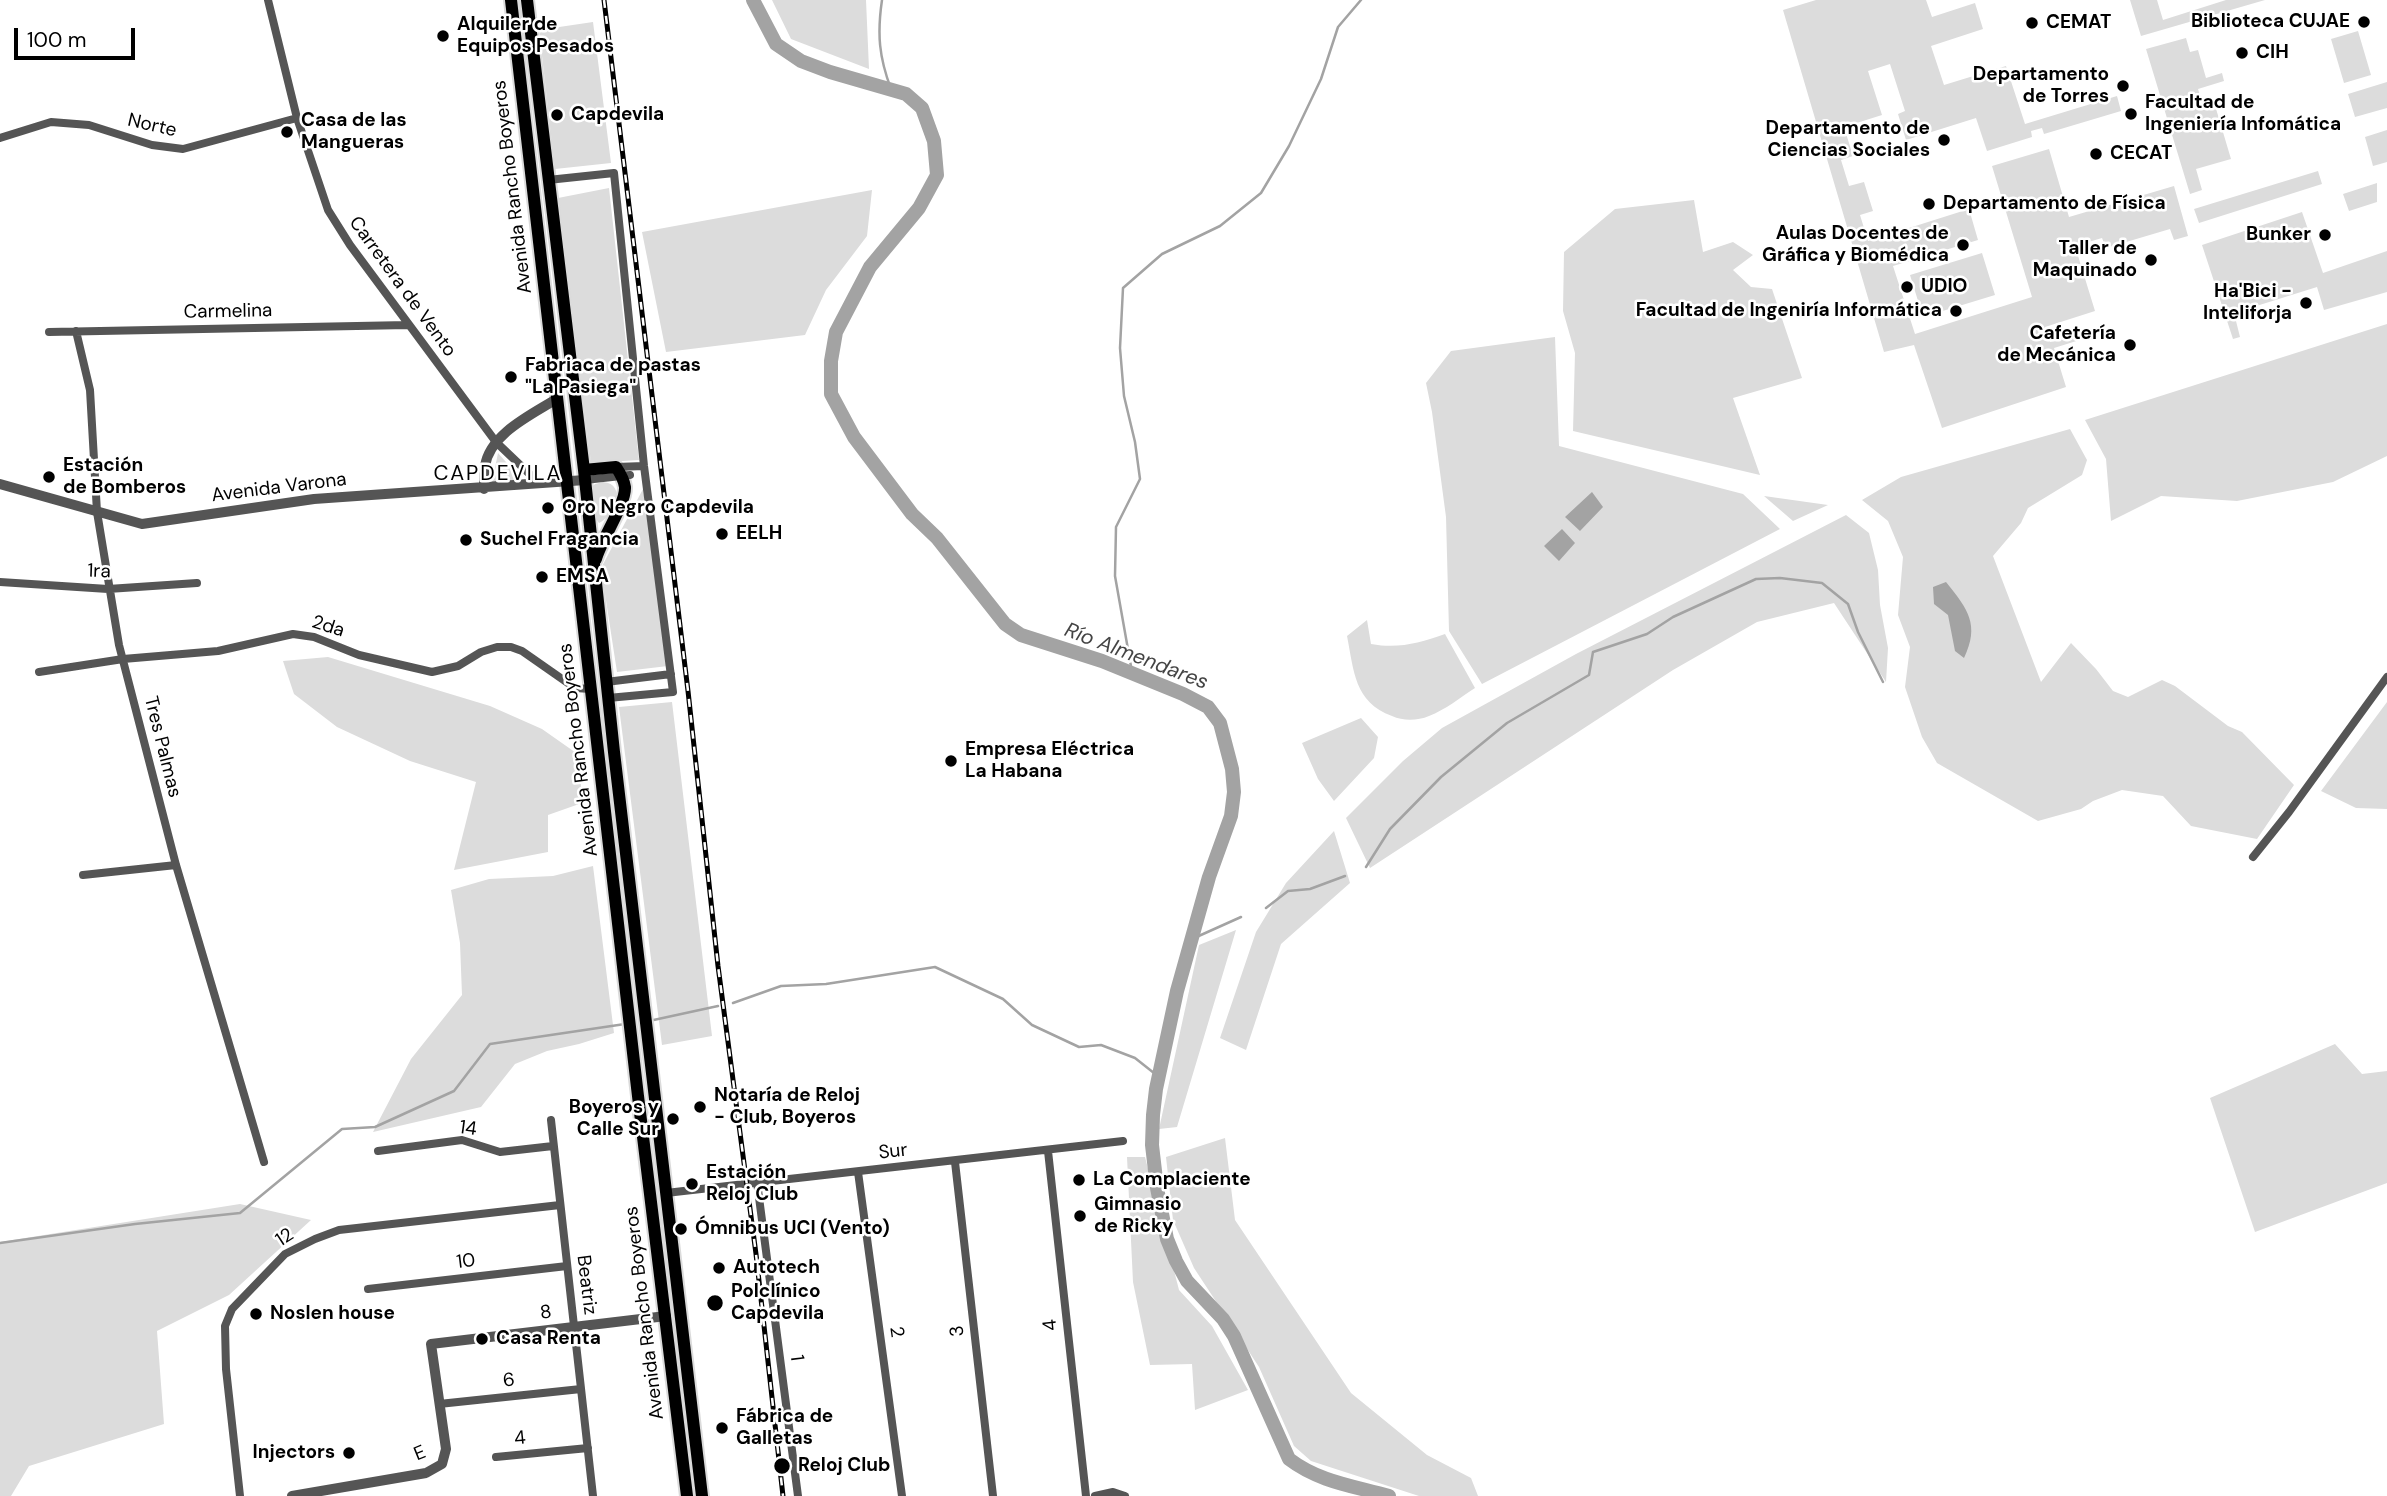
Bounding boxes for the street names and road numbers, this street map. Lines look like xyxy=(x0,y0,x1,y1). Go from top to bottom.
street label: Avenida Rancho Boyeros xyxy=(489,79,537,295)
street label: Norte xyxy=(125,109,179,143)
street label: Carretera de Vento xyxy=(343,212,461,362)
street label: Carmelina xyxy=(183,300,273,324)
street label: Avenida Varona xyxy=(210,468,348,508)
street label: 1ra xyxy=(87,560,111,584)
street label: 2da xyxy=(309,611,347,643)
street label: Avenida Rancho Boyeros xyxy=(555,642,603,858)
street label: Tres Palmas xyxy=(138,694,186,800)
street label: 14 xyxy=(458,1116,478,1142)
street label: Sur xyxy=(877,1139,909,1165)
street label: Avenida Rancho Boyeros xyxy=(621,1205,669,1421)
street label: 12 xyxy=(272,1224,298,1252)
street label: 10 xyxy=(455,1250,477,1274)
street label: Beatriz xyxy=(571,1254,601,1316)
street label: 8 xyxy=(539,1301,553,1325)
street label: 4 xyxy=(1039,1318,1063,1332)
street label: 3 xyxy=(946,1324,970,1338)
street label: 2 xyxy=(884,1325,908,1339)
street label: 1 xyxy=(784,1354,808,1362)
street label: 6 xyxy=(502,1369,516,1393)
street label: 4 xyxy=(513,1427,527,1451)
street label: E xyxy=(411,1441,429,1467)

